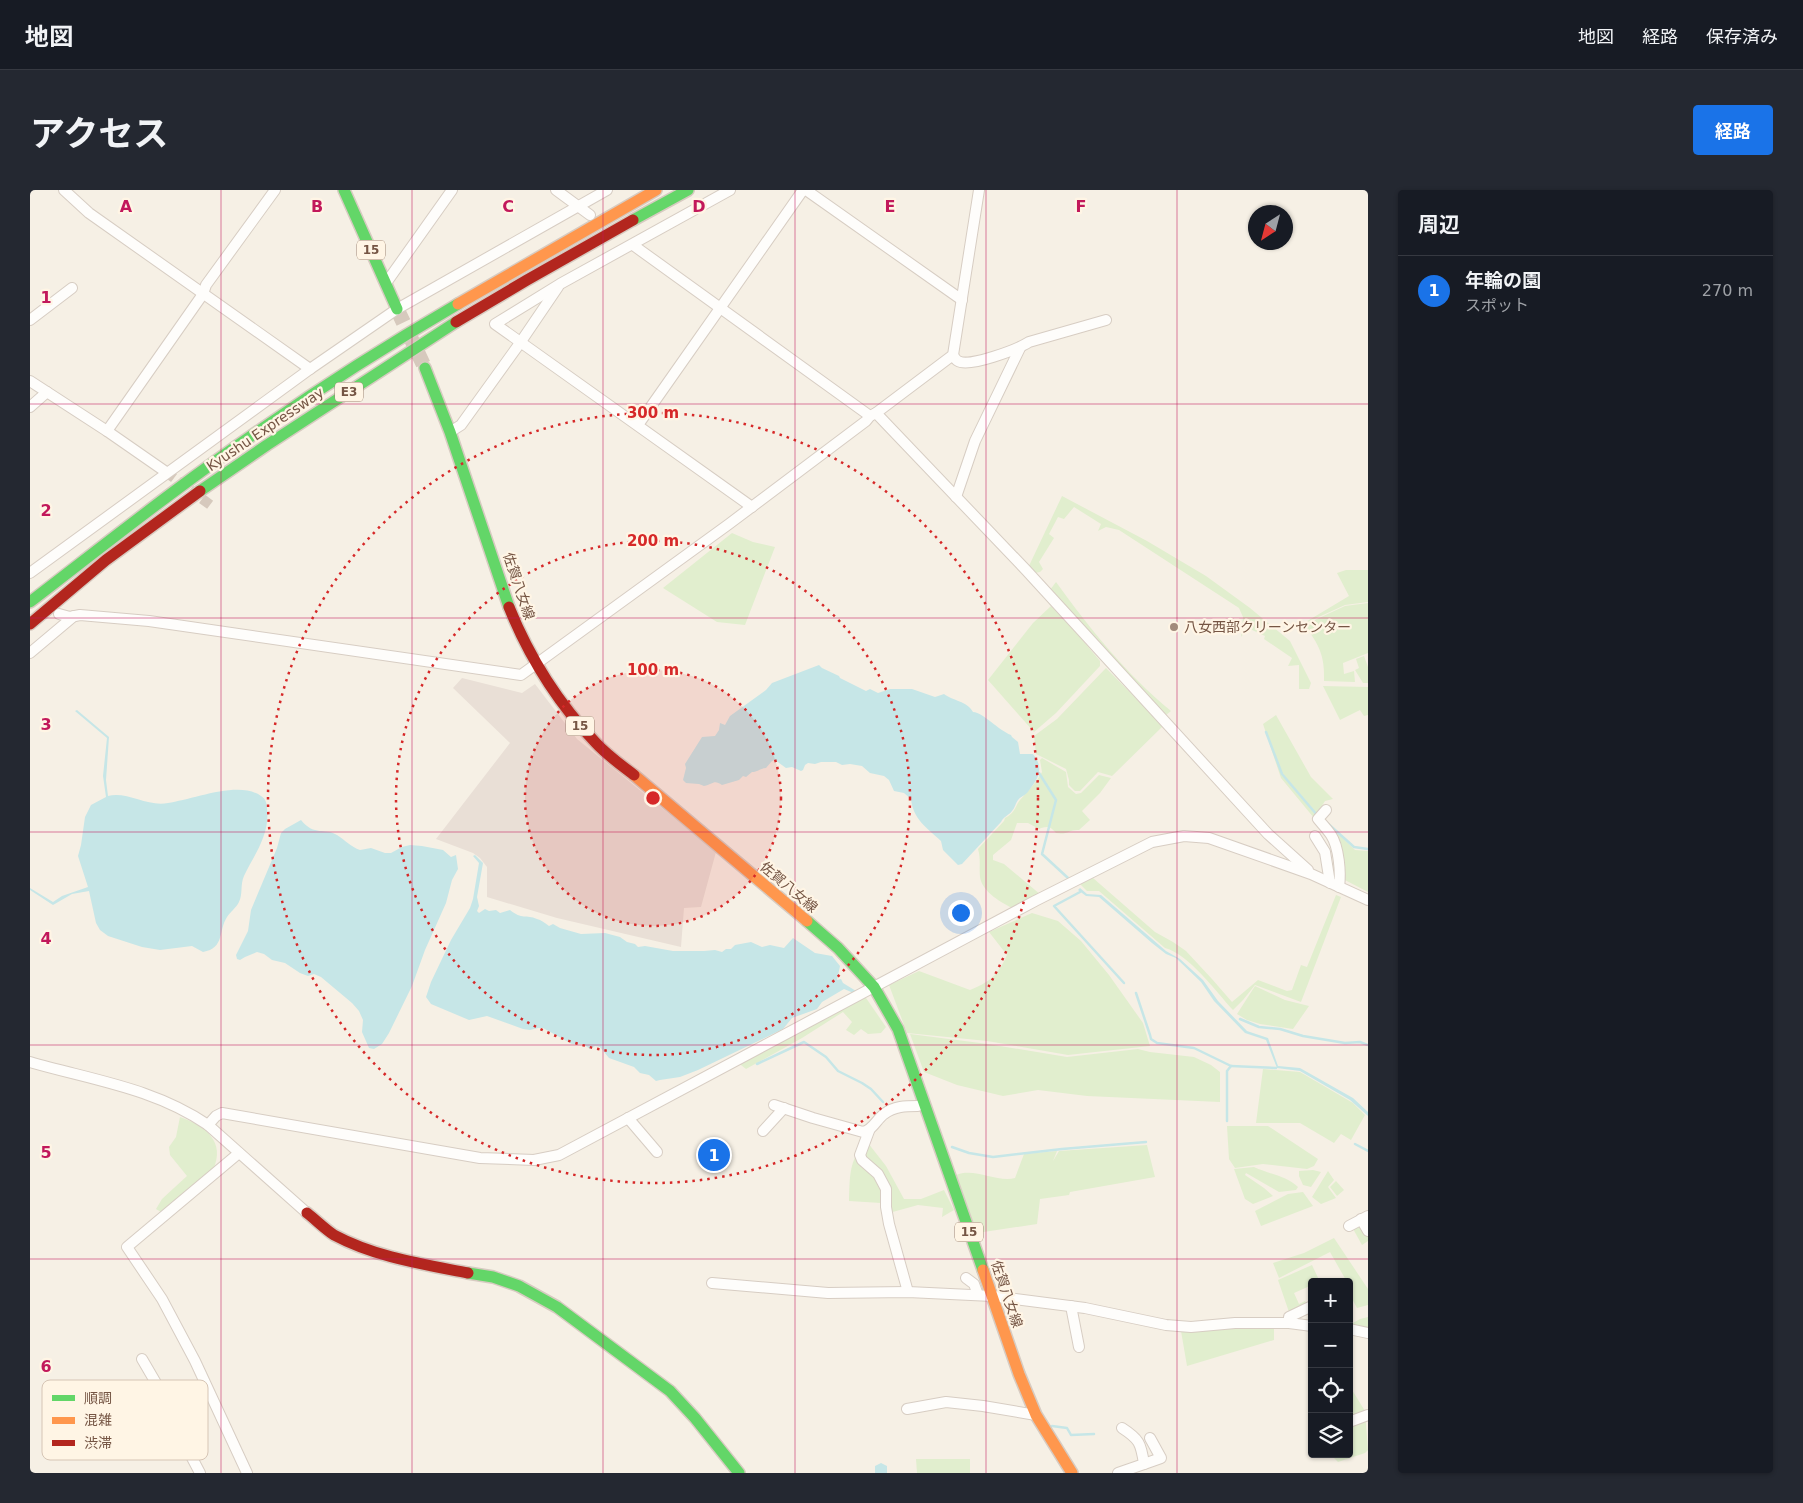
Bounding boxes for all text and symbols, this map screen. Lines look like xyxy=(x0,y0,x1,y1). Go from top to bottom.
text: 地図 xyxy=(25,23,73,51)
text: 地図 xyxy=(1578,26,1614,47)
text: 経路 xyxy=(1642,26,1678,47)
text: 保存済み xyxy=(1706,26,1778,47)
button: 経路 xyxy=(1693,105,1773,155)
text: アクセス xyxy=(30,114,168,154)
text: A xyxy=(120,197,133,216)
text: B xyxy=(311,197,323,216)
text: C xyxy=(502,197,514,216)
text: D xyxy=(692,197,706,216)
text: E xyxy=(885,197,895,216)
text: F xyxy=(1076,197,1086,216)
north arrow xyxy=(1248,205,1293,250)
text: 周辺 xyxy=(1418,213,1460,237)
road number: 15 xyxy=(357,240,385,260)
text: 年輪の園 xyxy=(1465,269,1541,291)
text: 1 xyxy=(1428,281,1440,300)
text: 270 m xyxy=(1702,281,1753,300)
text: 1 xyxy=(40,288,52,307)
text: スポット xyxy=(1465,296,1529,315)
road number: E3 xyxy=(335,382,363,402)
street label: Kyushu Expressway xyxy=(203,384,327,474)
text: 300 m xyxy=(627,404,679,422)
text: 2 xyxy=(40,501,52,520)
text: 200 m xyxy=(627,532,679,550)
street label: 佐賀八女線 xyxy=(500,550,538,622)
place label: 八女西部クリーンセンター xyxy=(1184,619,1351,635)
marker: 八女西部クリーンセンター xyxy=(1168,621,1180,633)
text: 100 m xyxy=(627,661,679,679)
text: 3 xyxy=(40,715,52,734)
road number: 15 xyxy=(566,716,594,736)
centre of rings xyxy=(644,789,662,807)
street label: 佐賀八女線 xyxy=(757,858,821,916)
your location xyxy=(948,900,974,926)
text: 4 xyxy=(40,929,52,948)
pin: 1 xyxy=(698,1136,730,1174)
text: 5 xyxy=(40,1143,52,1162)
road number: 15 xyxy=(955,1222,983,1242)
street label: 佐賀八女線 xyxy=(988,1258,1026,1330)
map controls xyxy=(1308,1278,1353,1458)
button: + xyxy=(1308,1278,1353,1323)
button: − xyxy=(1308,1323,1353,1368)
text: 6 xyxy=(40,1357,52,1376)
button: locate xyxy=(1308,1368,1353,1413)
legend xyxy=(42,1380,208,1460)
text: 順調 xyxy=(84,1390,112,1406)
text: 混雑 xyxy=(84,1412,112,1428)
button: layers xyxy=(1308,1413,1353,1458)
text: 渋滞 xyxy=(84,1435,112,1451)

